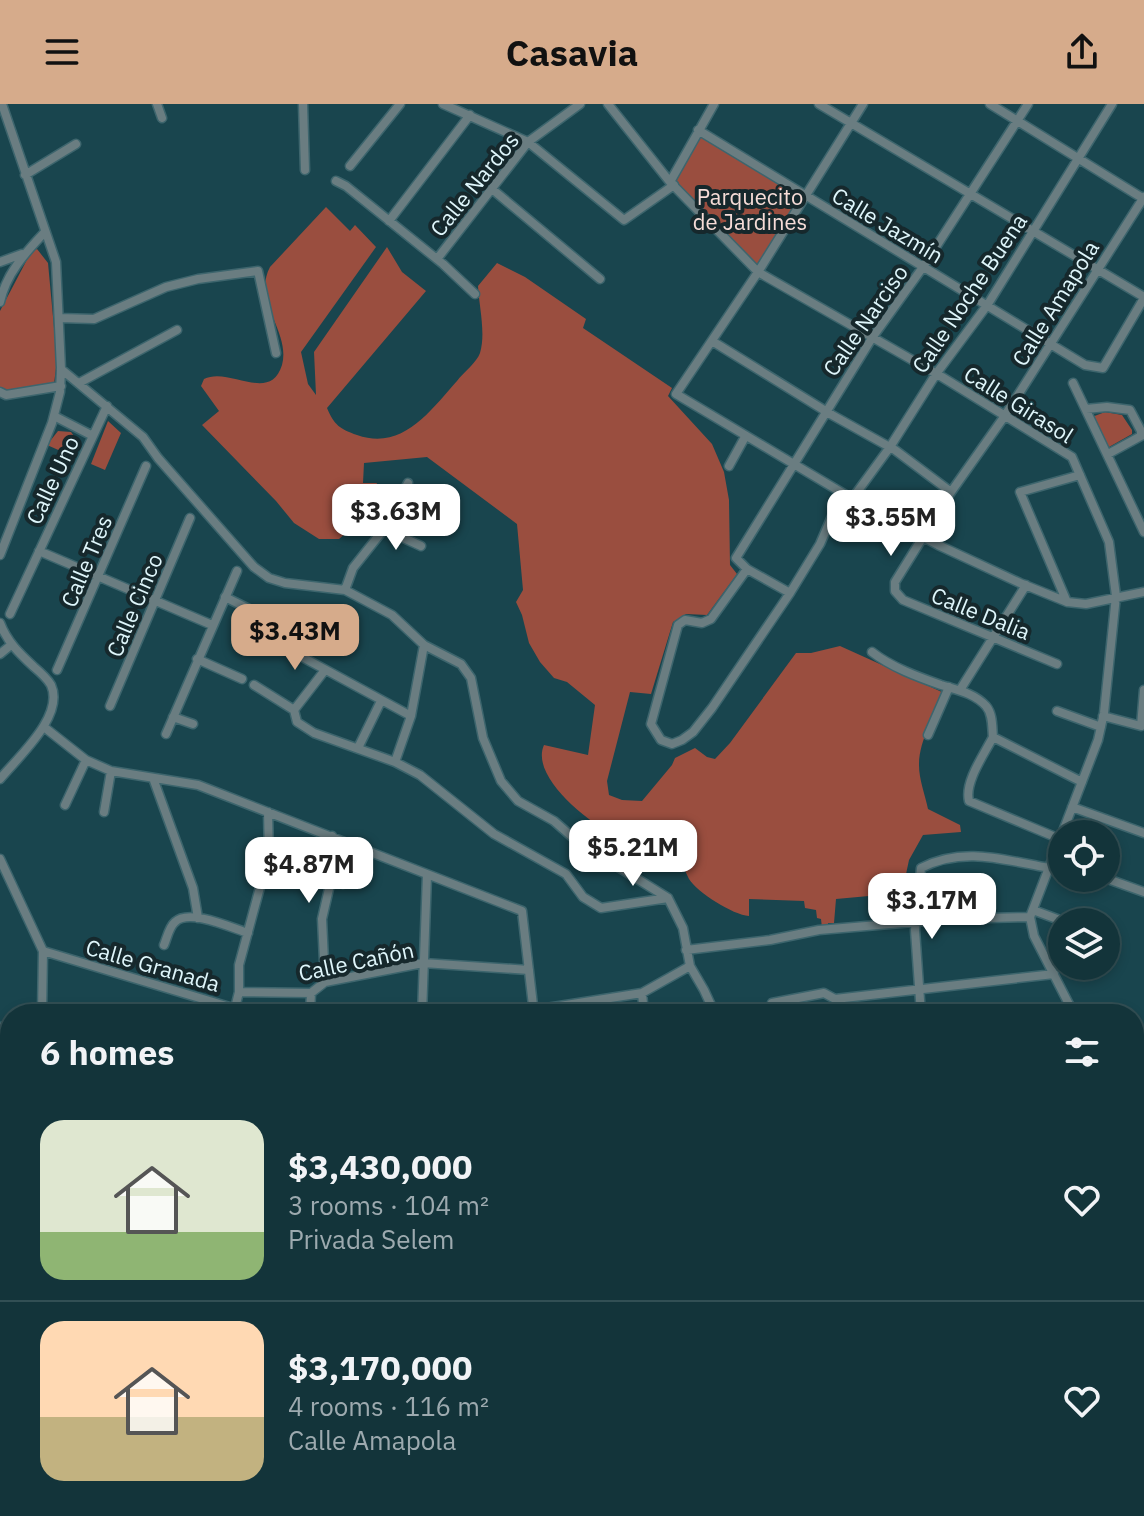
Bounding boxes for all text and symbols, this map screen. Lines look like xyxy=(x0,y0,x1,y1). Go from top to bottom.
text: Casavia xyxy=(506,29,638,76)
icon: menu xyxy=(40,30,84,74)
icon: share xyxy=(1060,30,1104,74)
street label: Calle Nardos xyxy=(423,126,525,242)
street label: Calle Jazmín xyxy=(827,180,949,270)
park label: Parquecito de Jardines xyxy=(693,182,807,236)
street label: Calle Noche Buena xyxy=(905,207,1033,378)
street label: Calle Amapola xyxy=(1005,235,1105,371)
street label: Calle Narciso xyxy=(816,259,914,381)
street label: Calle Girasol xyxy=(959,359,1079,449)
street label: Calle Uno xyxy=(19,431,85,529)
pin: $3.63M xyxy=(331,484,461,552)
pin: $3.55M xyxy=(826,490,956,558)
text: $3.63M xyxy=(350,493,442,527)
text: $3.55M xyxy=(845,499,937,533)
street label: Calle Tres xyxy=(54,511,118,611)
street label: Calle Cinco xyxy=(99,549,169,661)
street label: Calle Dalia xyxy=(927,580,1035,646)
pin: $3.43M xyxy=(230,604,360,672)
text: $3.43M xyxy=(249,613,341,647)
pin: $5.21M xyxy=(568,820,698,888)
map controls xyxy=(1048,820,1120,980)
button: locate xyxy=(1048,820,1120,892)
text: $5.21M xyxy=(587,829,679,863)
pin: $4.87M xyxy=(244,837,374,905)
text: $4.87M xyxy=(263,846,355,880)
pin: $3.17M xyxy=(867,873,997,941)
text: $3.17M xyxy=(886,882,978,916)
button: layers xyxy=(1048,908,1120,980)
street label: Calle Granada xyxy=(83,932,224,998)
street label: Calle Cañón xyxy=(296,935,416,987)
text: 6 homes xyxy=(40,1030,175,1074)
icon: filters xyxy=(1060,1030,1104,1074)
text: $3,430,000 xyxy=(288,1144,472,1188)
icon: home xyxy=(104,1152,200,1248)
icon: heart xyxy=(1060,1178,1104,1222)
text: 3 rooms · 104 m² xyxy=(288,1188,489,1222)
text: Privada Selem xyxy=(288,1222,455,1256)
text: $3,170,000 xyxy=(288,1345,472,1389)
icon: home xyxy=(104,1353,200,1449)
icon: heart xyxy=(1060,1379,1104,1423)
text: 4 rooms · 116 m² xyxy=(288,1389,489,1423)
text: Calle Amapola xyxy=(288,1423,456,1457)

